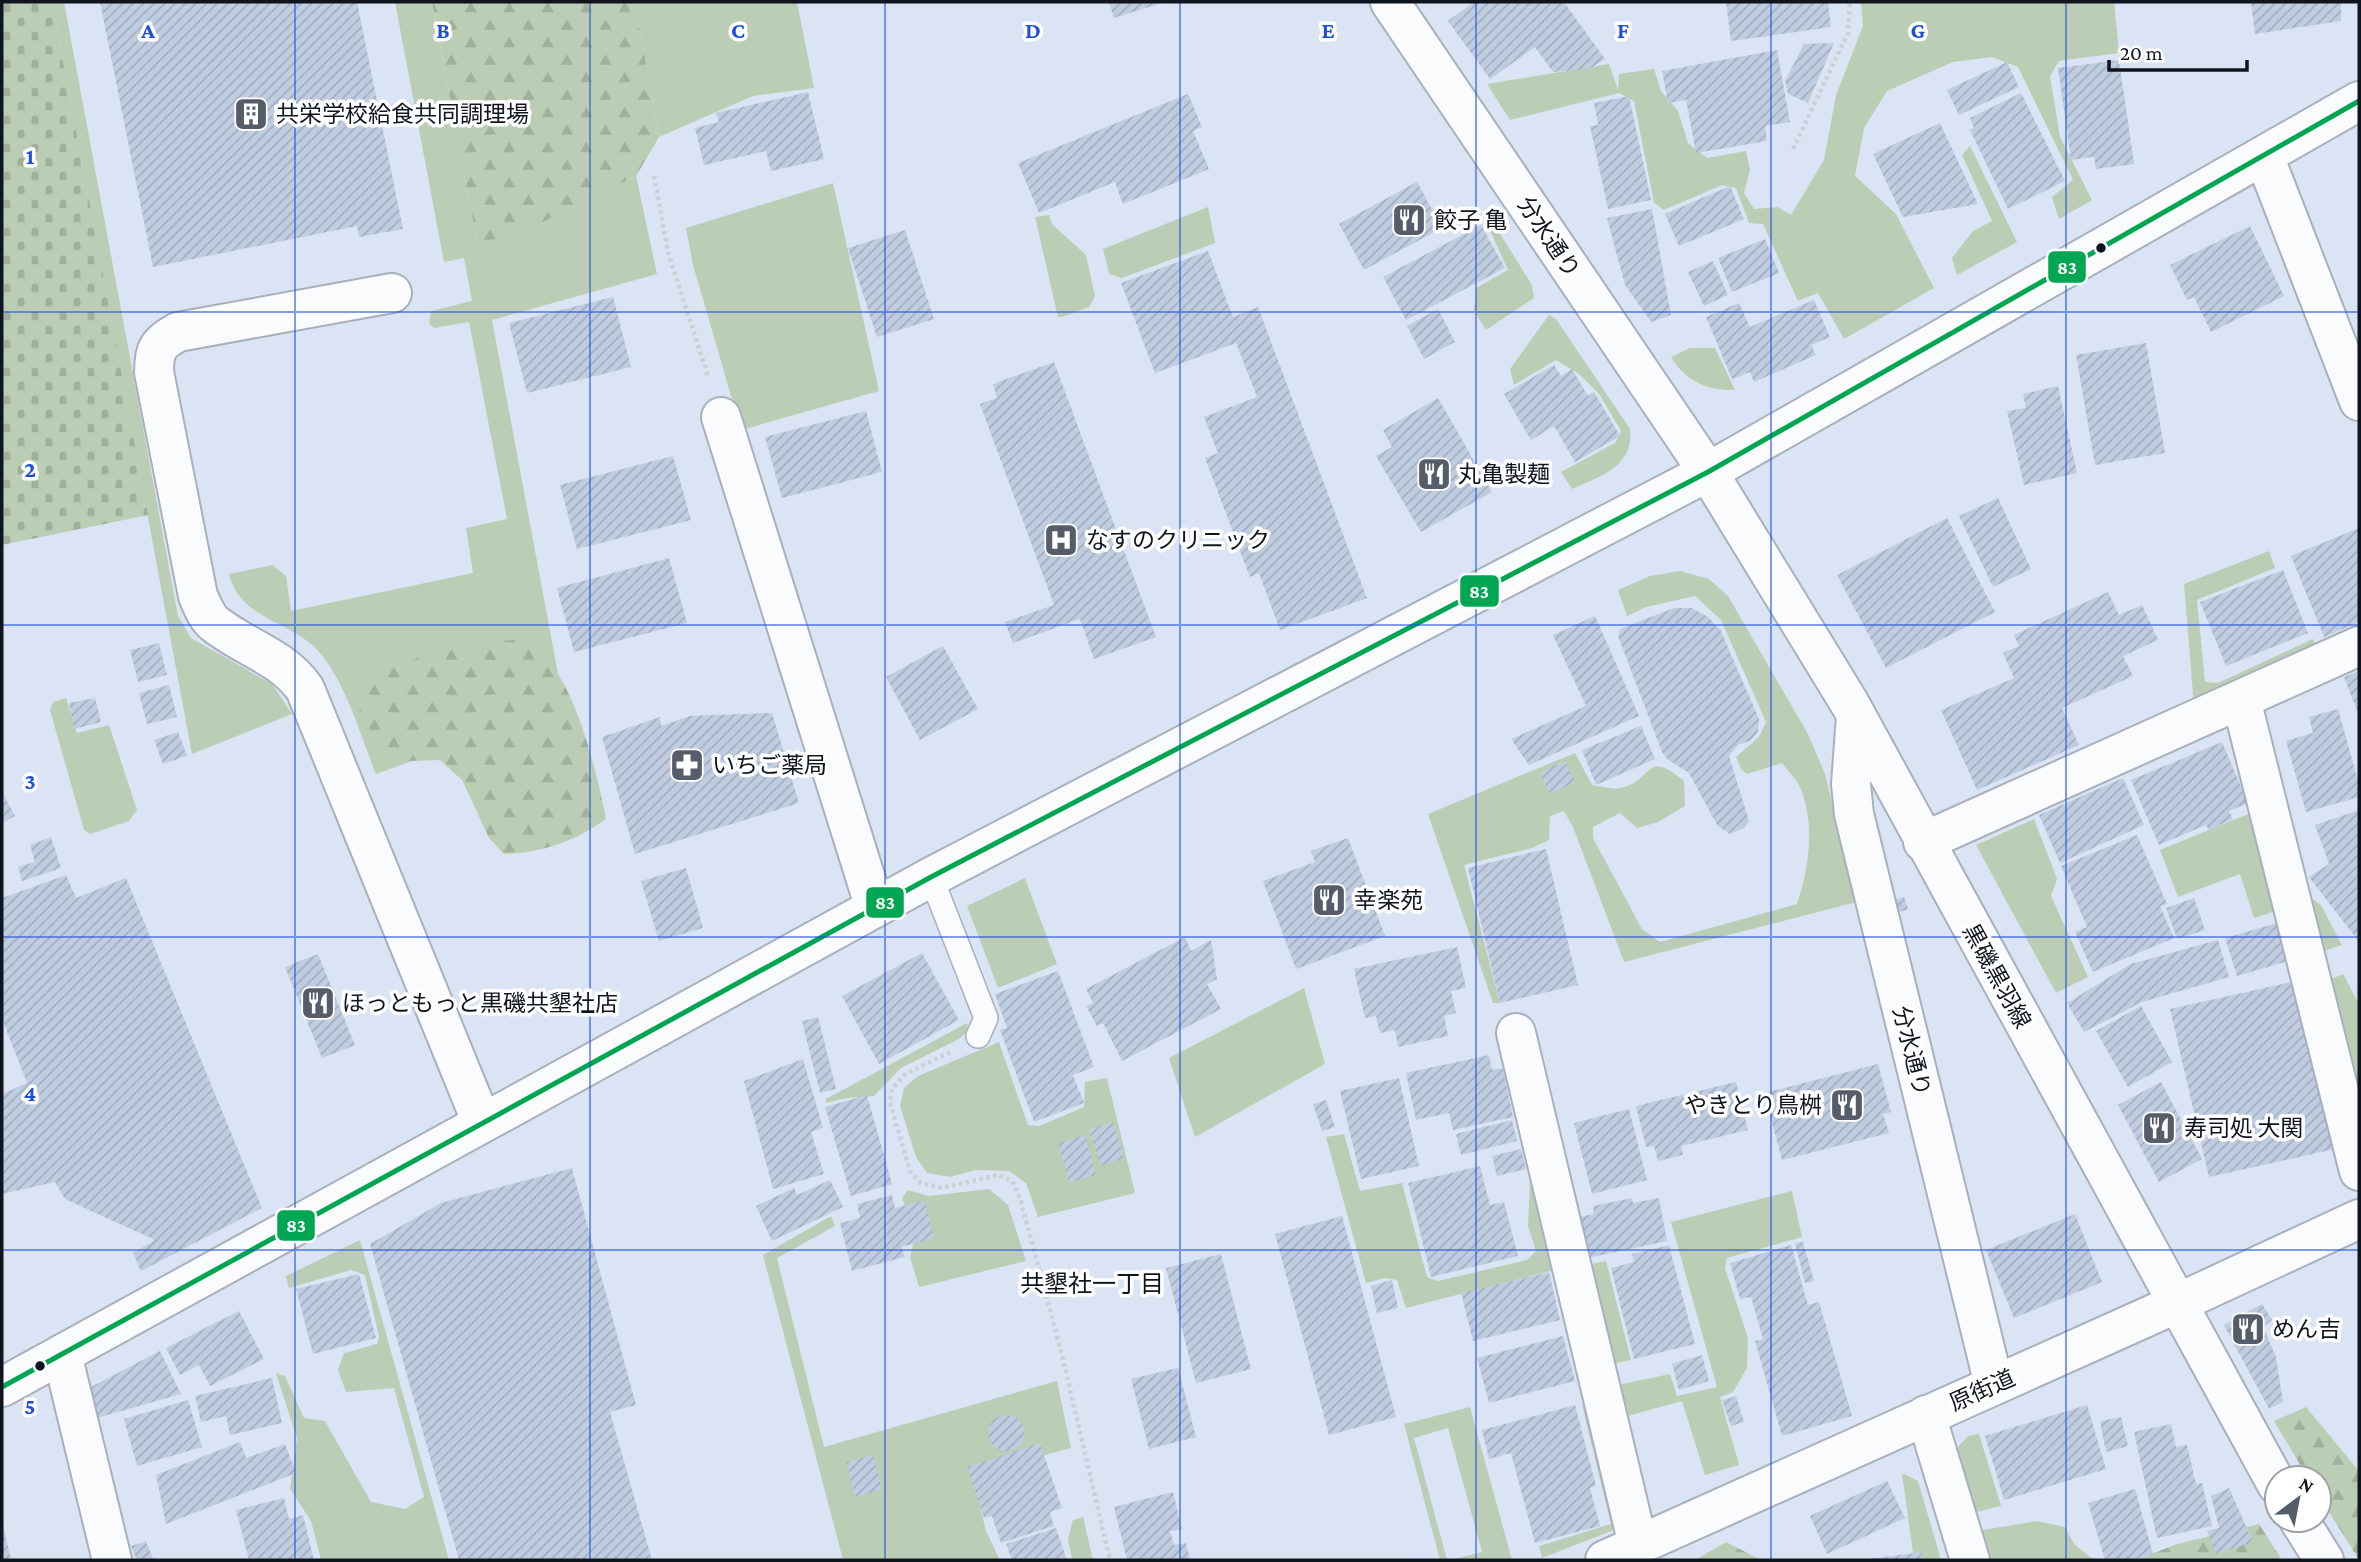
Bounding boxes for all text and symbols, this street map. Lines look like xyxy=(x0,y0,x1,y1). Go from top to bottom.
text: A xyxy=(140,17,155,43)
text: B xyxy=(436,17,450,43)
text: C xyxy=(731,17,745,43)
text: D xyxy=(1025,17,1041,43)
text: E xyxy=(1321,17,1335,43)
text: F xyxy=(1617,17,1629,43)
text: G xyxy=(1911,17,1926,43)
scale bar xyxy=(2109,28,2247,72)
text: 20 m xyxy=(2120,41,2163,65)
building icon: 共栄学校給食共同調理場 xyxy=(232,95,270,133)
place label: 共栄学校給食共同調理場 xyxy=(276,101,529,127)
text: 1 xyxy=(26,143,35,169)
street label: 分水通り xyxy=(1512,192,1586,282)
restaurant icon: 餃子 亀 xyxy=(1390,201,1428,239)
place label: 餃子 亀 xyxy=(1434,207,1507,233)
unlabelled marker xyxy=(2094,241,2108,255)
line badge: 83 xyxy=(2047,250,2087,284)
text: 83 xyxy=(2057,257,2077,278)
restaurant icon: 丸亀製麺 xyxy=(1415,455,1453,493)
text: 2 xyxy=(24,456,36,482)
place label: 丸亀製麺 xyxy=(1458,461,1550,487)
hospital icon: なすのクリニック xyxy=(1042,521,1080,559)
place label: なすのクリニック xyxy=(1086,527,1270,553)
line badge: 83 xyxy=(1459,574,1500,608)
text: 83 xyxy=(1469,581,1489,602)
pharmacy icon: いちご薬局 xyxy=(668,746,706,784)
place label: いちご薬局 xyxy=(712,752,827,778)
text: 3 xyxy=(24,768,36,794)
restaurant icon: 幸楽苑 xyxy=(1310,881,1348,919)
line badge: 83 xyxy=(865,886,905,919)
place label: 幸楽苑 xyxy=(1354,887,1423,913)
text: 83 xyxy=(875,892,895,913)
street label: 黒磯黒羽線 xyxy=(1958,919,2036,1033)
restaurant icon: ほっともっと黒磯共墾社店 xyxy=(299,984,337,1022)
place label: ほっともっと黒磯共墾社店 xyxy=(342,990,618,1016)
street label: 分水通り xyxy=(1888,1003,1936,1099)
text: 4 xyxy=(24,1080,36,1106)
restaurant icon: やきとり鳥桝 xyxy=(1828,1086,1866,1124)
place label: やきとり鳥桝 xyxy=(1684,1092,1822,1118)
restaurant icon: 寿司処 大関 xyxy=(2140,1109,2178,1147)
place label: 寿司処 大関 xyxy=(2184,1115,2303,1141)
line badge: 83 xyxy=(276,1209,316,1242)
text: 83 xyxy=(286,1215,306,1236)
district label: 共墾社一丁目 xyxy=(1020,1270,1164,1297)
restaurant icon: めん吉 xyxy=(2229,1310,2267,1348)
place label: めん吉 xyxy=(2272,1316,2341,1342)
unlabelled marker xyxy=(33,1359,47,1373)
street label: 原街道 xyxy=(1945,1364,2019,1416)
text: 5 xyxy=(24,1393,36,1419)
north arrow xyxy=(2263,1464,2333,1534)
text: N xyxy=(2296,1473,2318,1497)

